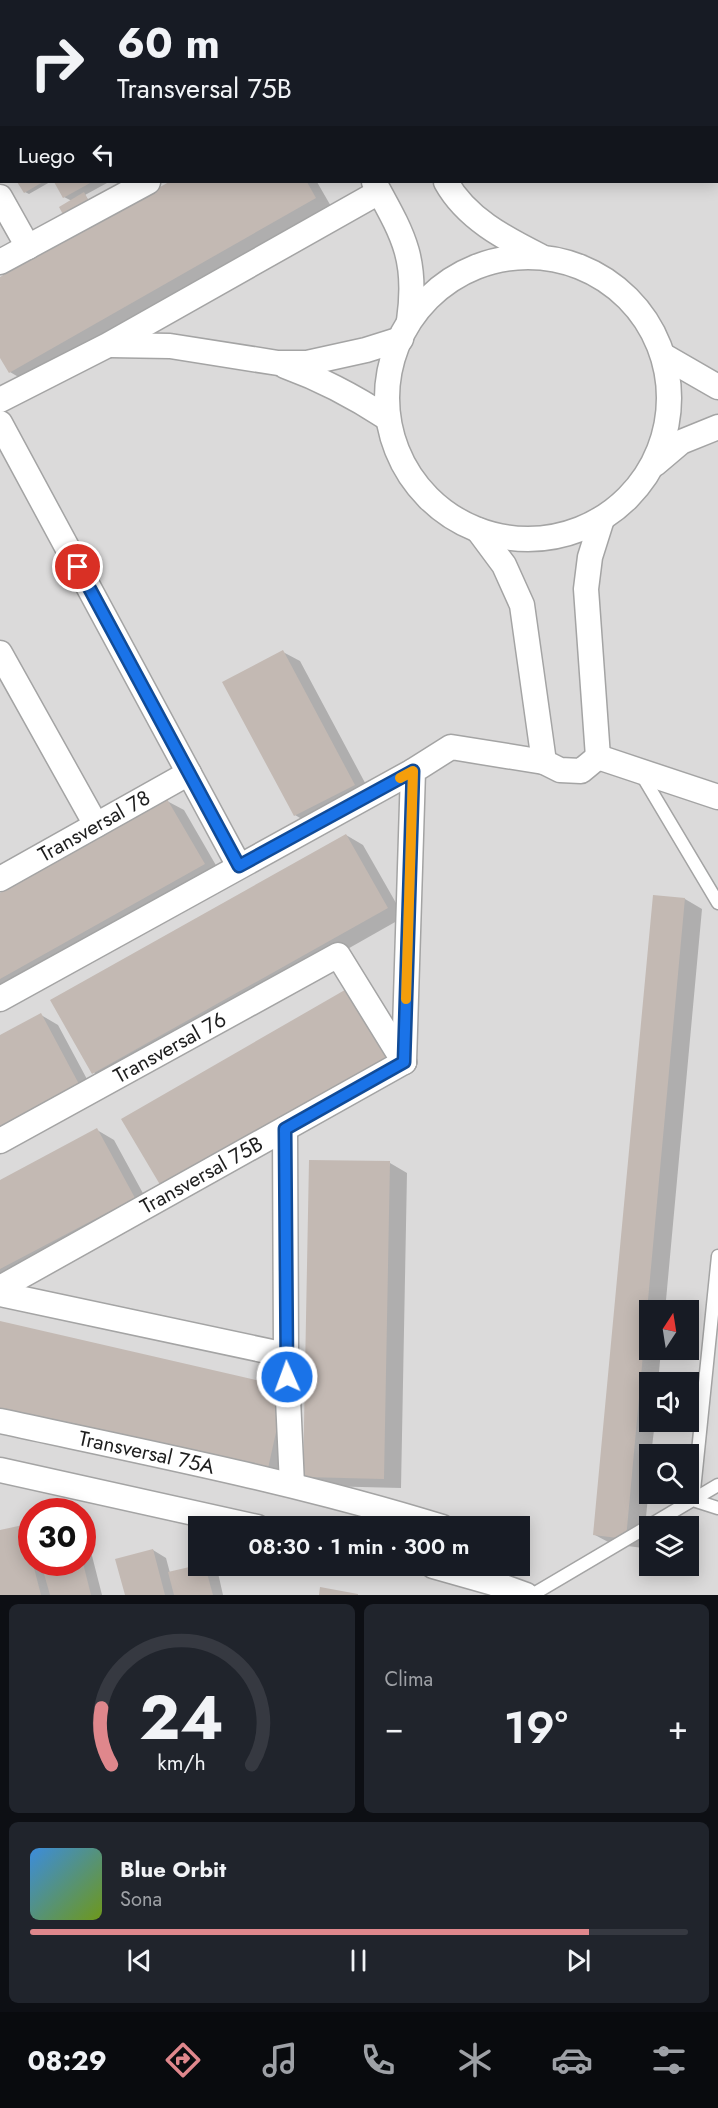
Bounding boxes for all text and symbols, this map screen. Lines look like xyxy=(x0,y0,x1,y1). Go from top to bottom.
text: 60 m xyxy=(117,13,220,74)
icon: right xyxy=(18,24,96,102)
text: Transversal 75B xyxy=(117,69,292,108)
icon: left xyxy=(87,138,120,171)
text: Luego xyxy=(18,139,75,171)
pin xyxy=(52,541,103,592)
icon: arrive xyxy=(61,550,94,583)
street label: Transversal 78 xyxy=(33,783,156,870)
street label: Transversal 76 xyxy=(108,1004,232,1091)
street label: Transversal 75B xyxy=(135,1129,268,1222)
north arrow xyxy=(639,1300,699,1360)
map controls xyxy=(639,1300,699,1576)
position arrow xyxy=(255,1345,319,1409)
button: sound xyxy=(639,1372,699,1432)
street label: Transversal 75A xyxy=(76,1423,218,1482)
button: search xyxy=(639,1444,699,1504)
speed limit sign: 30 xyxy=(18,1498,96,1576)
button: layers xyxy=(639,1516,699,1576)
text: 08:30 · 1 min · 300 m xyxy=(248,1530,470,1562)
text: Clima xyxy=(385,1665,433,1694)
text: 24 xyxy=(140,1672,224,1762)
text: 19° xyxy=(504,1695,568,1760)
text: − xyxy=(385,1704,404,1751)
text: + xyxy=(668,1704,688,1751)
text: km/h xyxy=(158,1748,206,1779)
text: Blue Orbit xyxy=(120,1853,226,1885)
text: Sona xyxy=(120,1885,162,1914)
icon: previous xyxy=(123,1944,156,1977)
icon: pause xyxy=(342,1944,375,1977)
icon: next xyxy=(562,1944,595,1977)
icon: directions xyxy=(162,2039,204,2081)
icon: music xyxy=(259,2039,301,2081)
icon: phone xyxy=(357,2039,399,2081)
icon: climate xyxy=(454,2039,496,2081)
icon: car xyxy=(551,2039,593,2081)
icon: filters xyxy=(648,2039,690,2081)
text: 08:29 xyxy=(28,2041,107,2080)

